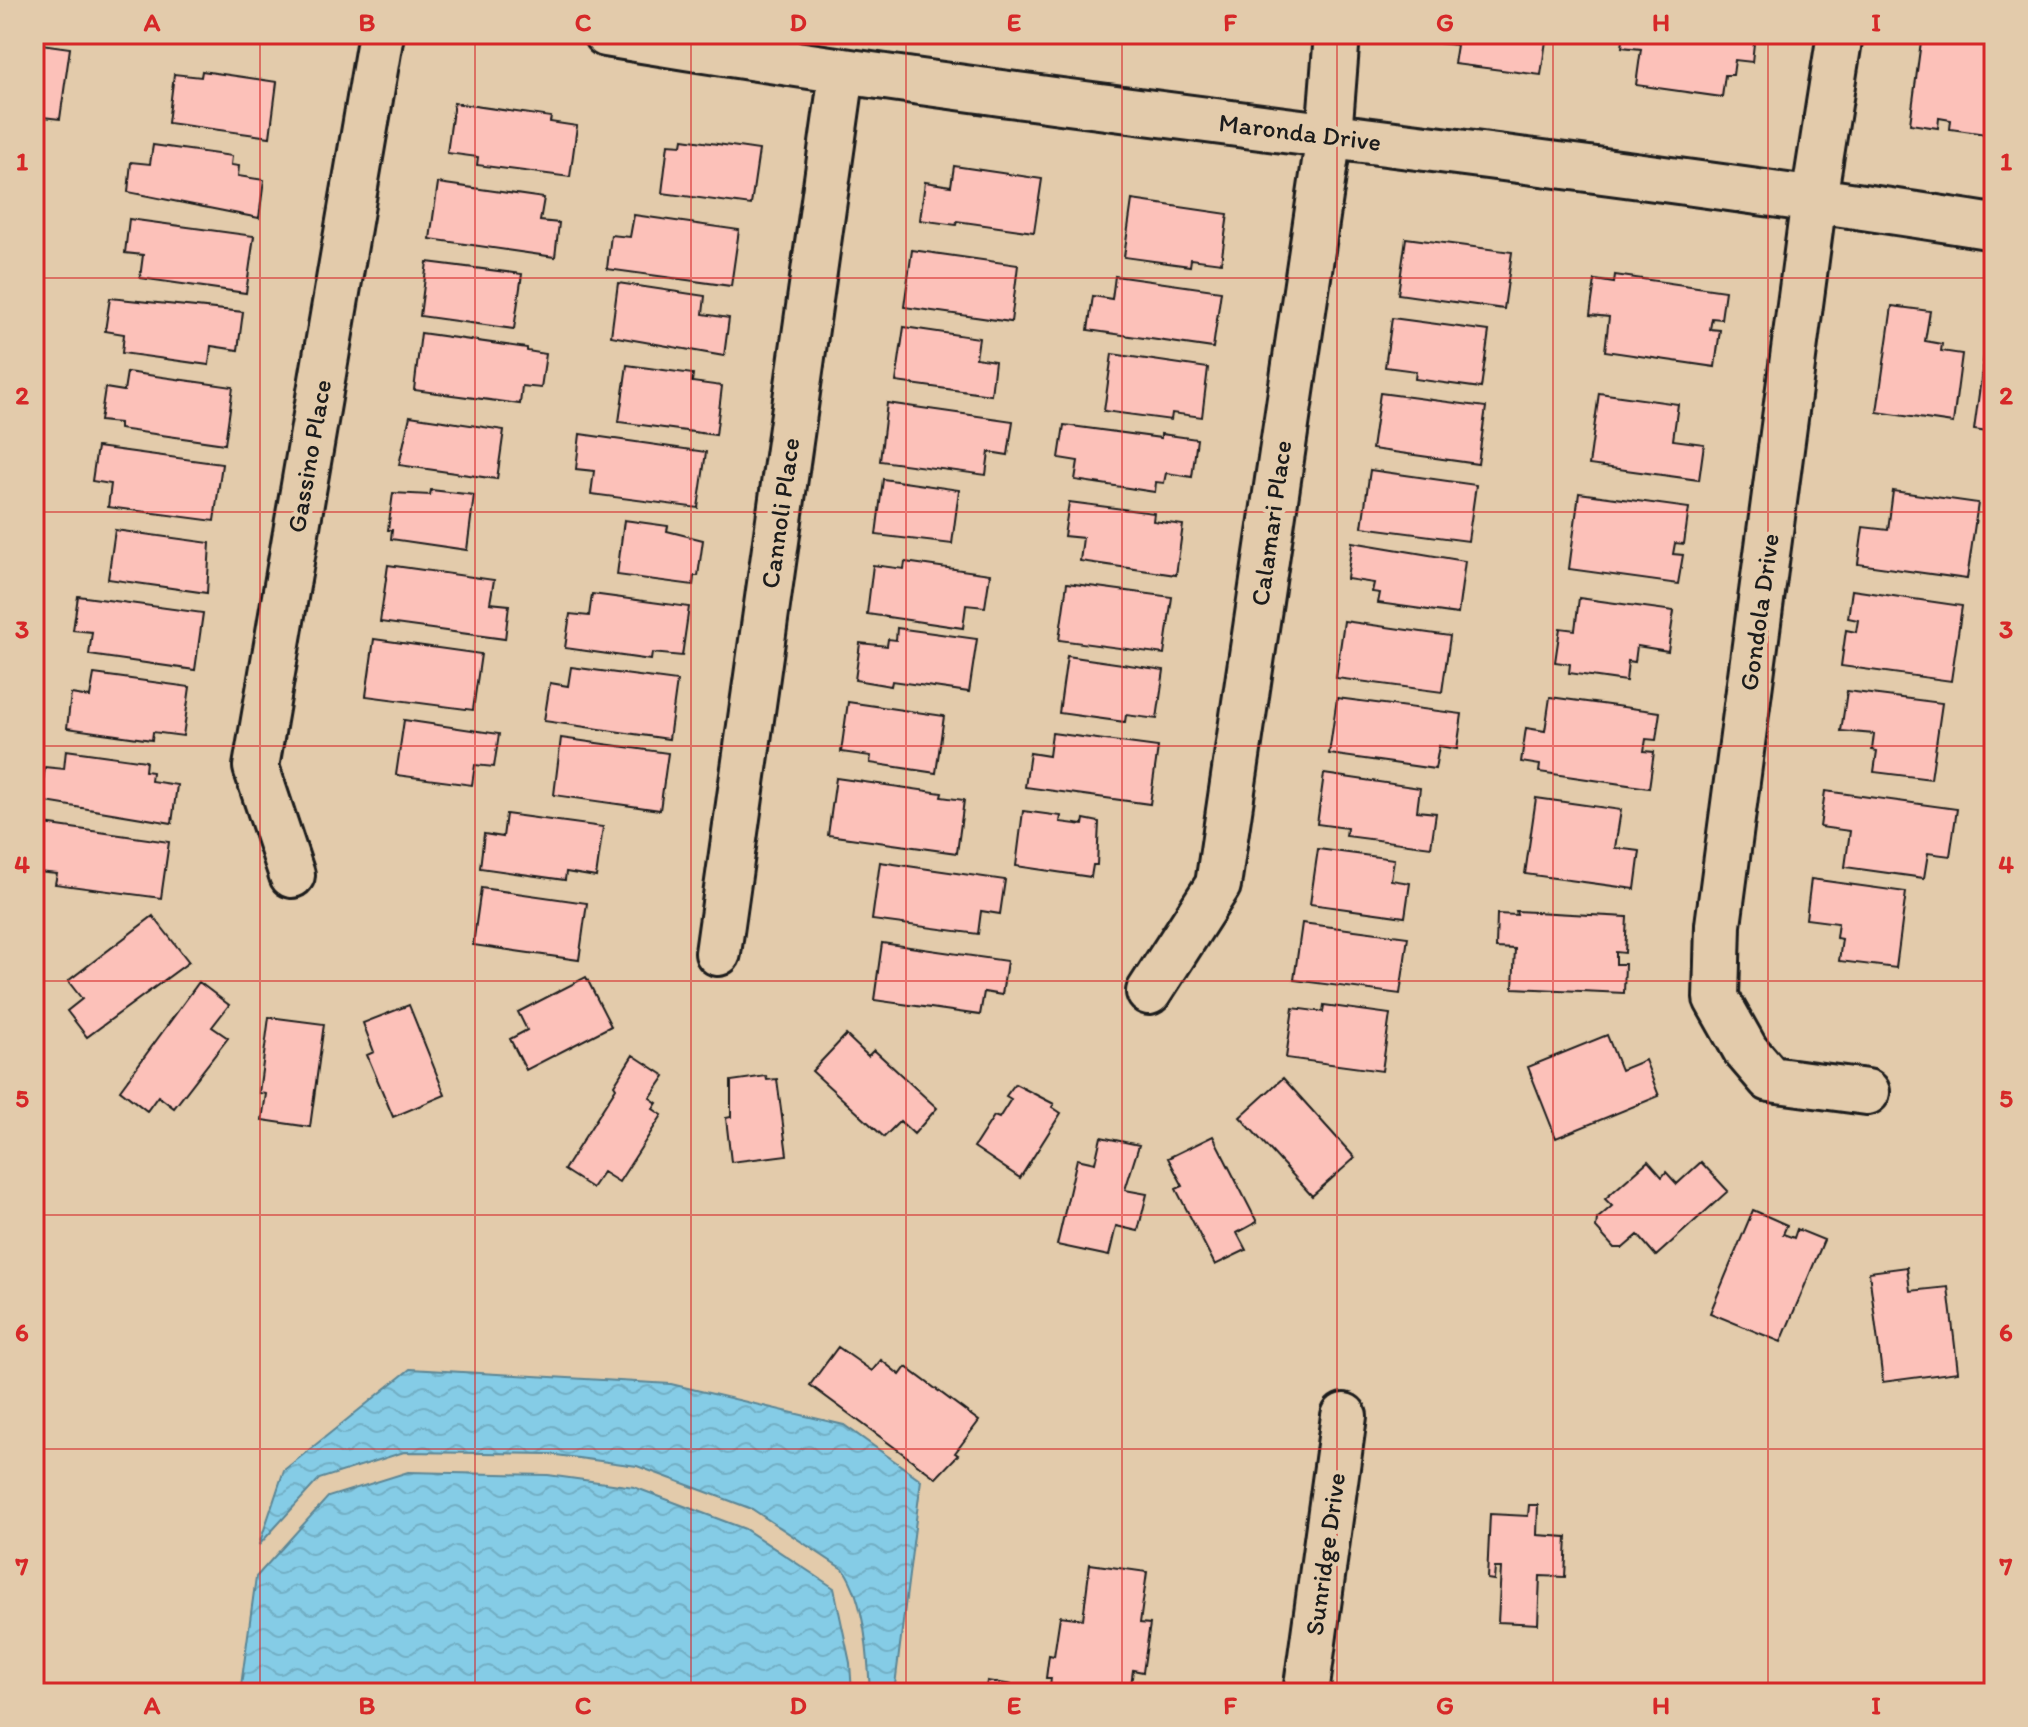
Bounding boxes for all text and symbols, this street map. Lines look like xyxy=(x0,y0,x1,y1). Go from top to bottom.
text: A xyxy=(143,6,161,38)
text: B xyxy=(359,6,376,38)
text: C xyxy=(575,6,592,38)
text: D xyxy=(789,6,807,38)
text: E xyxy=(1007,6,1021,38)
text: F xyxy=(1223,6,1237,38)
text: G xyxy=(1436,6,1454,38)
text: H xyxy=(1652,6,1670,38)
text: I xyxy=(1871,6,1881,38)
street label: Maronda Drive xyxy=(1217,106,1383,158)
text: 1 xyxy=(16,145,28,177)
text: 1 xyxy=(2000,145,2012,177)
street label: Gassino Place xyxy=(280,377,338,535)
text: 2 xyxy=(15,379,29,411)
text: 2 xyxy=(1999,379,2013,411)
street label: Cannoli Place xyxy=(754,436,806,590)
street label: Calamari Place xyxy=(1244,438,1298,608)
street label: Gondola Drive xyxy=(1732,531,1786,693)
text: 3 xyxy=(15,613,29,645)
text: 3 xyxy=(1999,613,2013,645)
text: 4 xyxy=(14,848,30,880)
text: 4 xyxy=(1998,848,2014,880)
text: 5 xyxy=(15,1082,29,1114)
text: 5 xyxy=(1999,1082,2013,1114)
text: 6 xyxy=(15,1316,29,1348)
text: 6 xyxy=(1999,1316,2013,1348)
street label: Sunridge Drive xyxy=(1298,1471,1352,1637)
text: 7 xyxy=(15,1550,29,1582)
text: 7 xyxy=(1999,1550,2013,1582)
text: A xyxy=(143,1689,161,1721)
text: B xyxy=(359,1689,376,1721)
text: C xyxy=(575,1689,592,1721)
text: D xyxy=(789,1689,807,1721)
text: E xyxy=(1007,1689,1021,1721)
text: F xyxy=(1223,1689,1237,1721)
text: G xyxy=(1436,1689,1454,1721)
text: H xyxy=(1652,1689,1670,1721)
text: I xyxy=(1871,1689,1881,1721)

